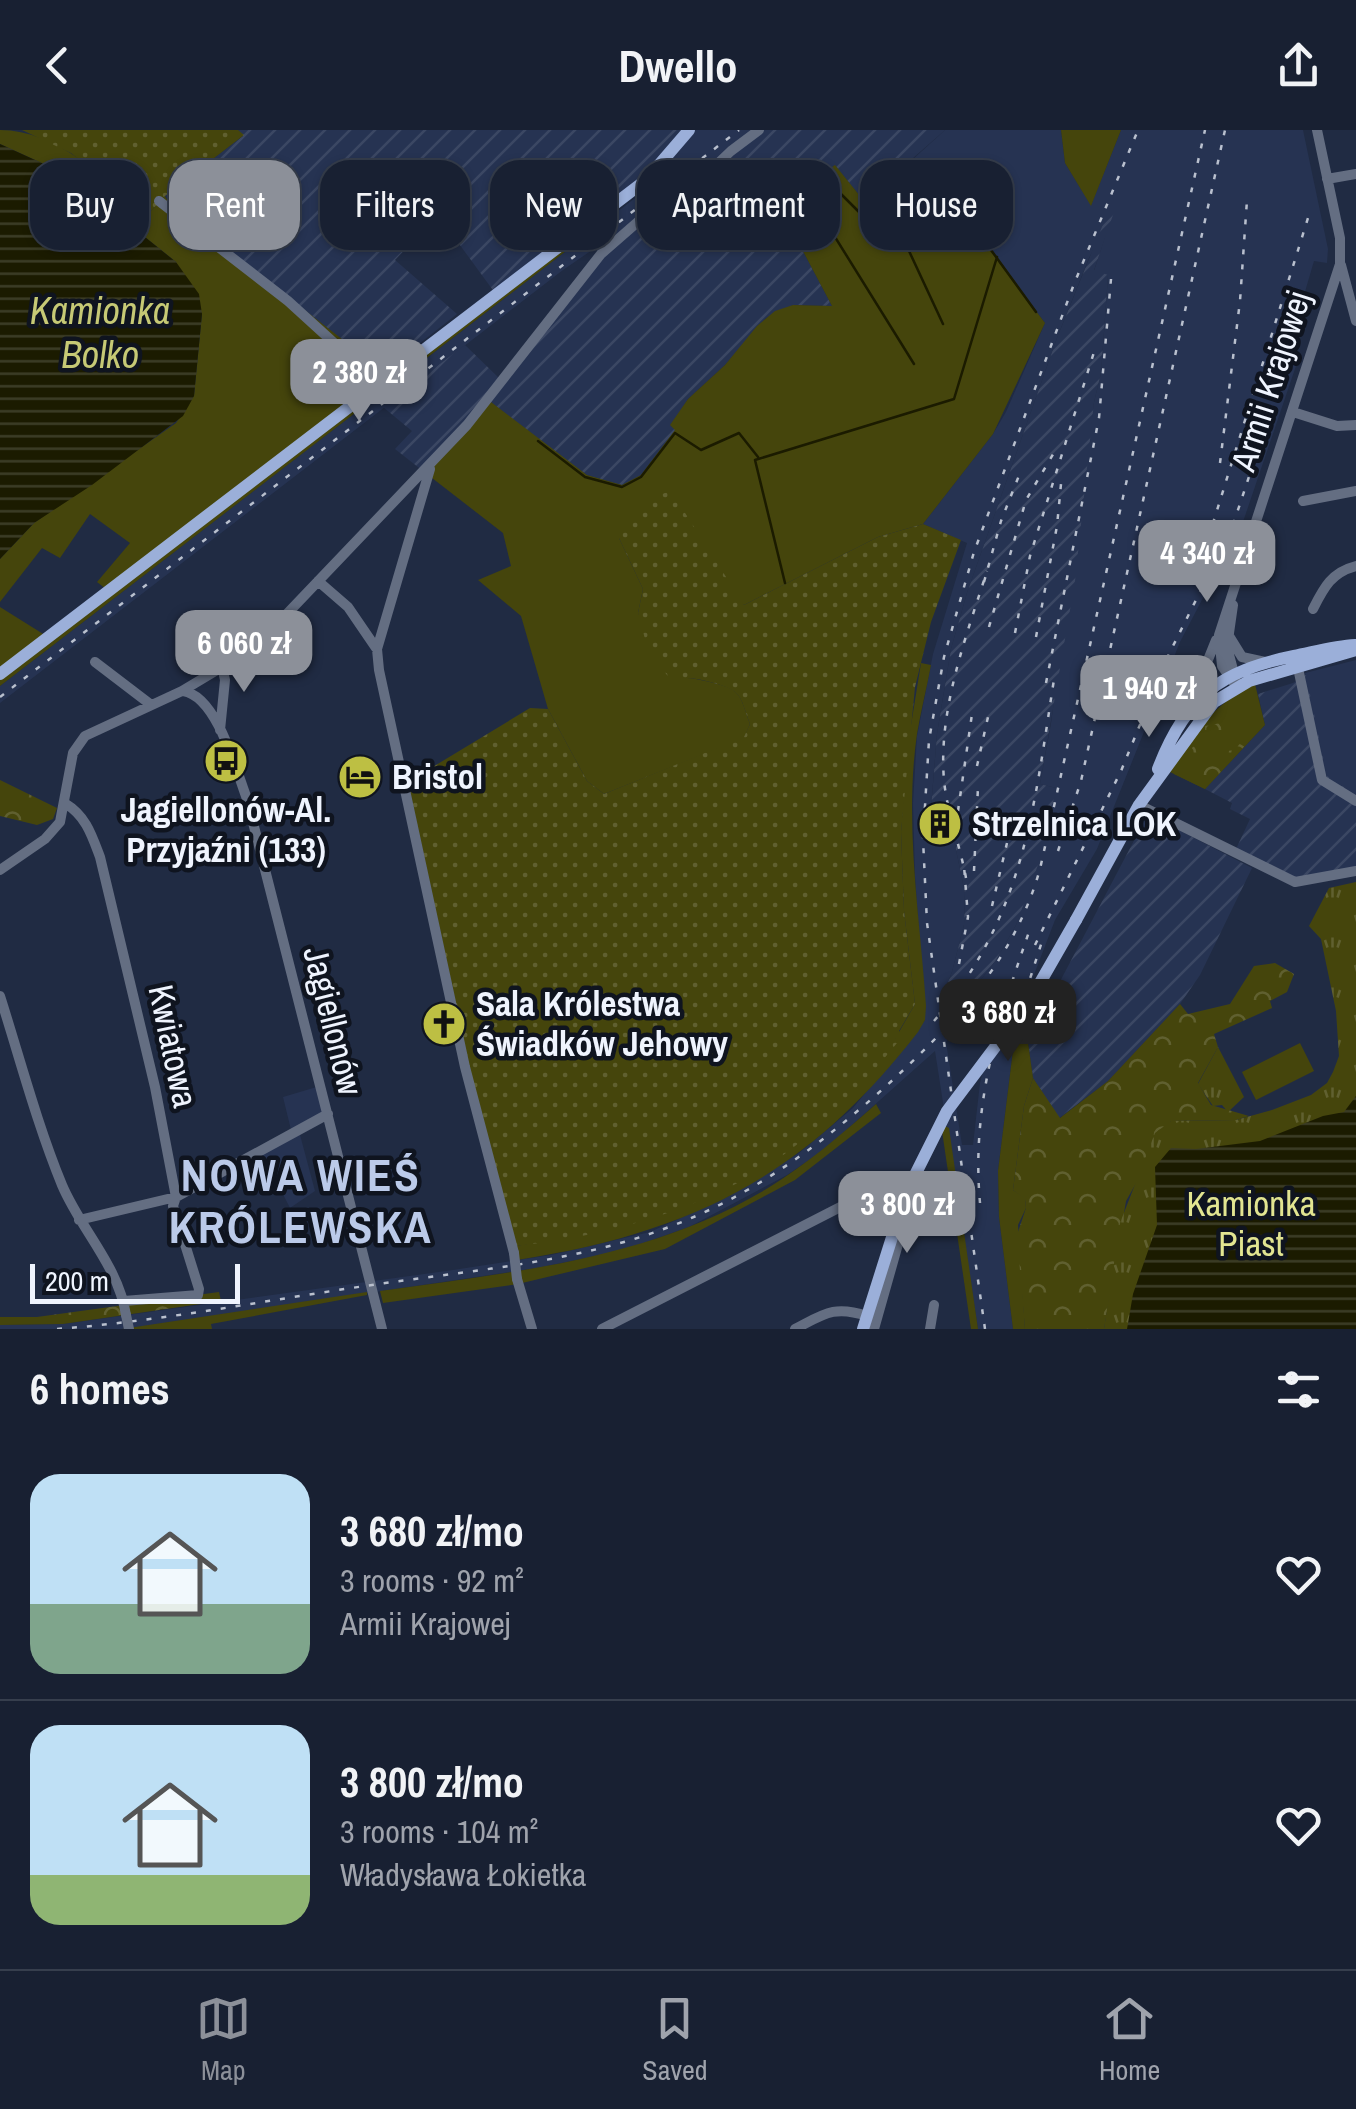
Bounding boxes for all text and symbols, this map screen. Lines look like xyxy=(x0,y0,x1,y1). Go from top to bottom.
text: Dwello xyxy=(619,35,737,96)
icon: back xyxy=(30,38,85,93)
icon: share xyxy=(1271,38,1326,93)
chip: Buy xyxy=(30,160,149,250)
chip: Rent xyxy=(169,160,300,250)
chip: Filters xyxy=(320,160,470,250)
chip: New xyxy=(490,160,617,250)
chip: Apartment xyxy=(637,160,840,250)
chip: House xyxy=(860,160,1013,250)
water label: Kamionka Bolko xyxy=(30,285,170,380)
street label: Armii Krajowej xyxy=(1219,285,1322,478)
pin: 2 380 zł xyxy=(256,339,462,424)
text: 2 380 zł xyxy=(312,350,406,393)
pin: 4 340 zł xyxy=(1104,520,1310,605)
text: 4 340 zł xyxy=(1160,531,1254,574)
pin: 6 060 zł xyxy=(141,610,347,695)
text: 6 060 zł xyxy=(197,621,291,664)
pin: 1 940 zł xyxy=(1046,655,1252,740)
text: 1 940 zł xyxy=(1102,666,1196,709)
bus stop icon: Jagiellonów-Al. Przyjaźni (133) xyxy=(203,738,249,784)
place label: Bristol xyxy=(392,753,483,800)
hotel icon: Bristol xyxy=(337,754,383,800)
place label: Jagiellonów-Al. Przyjaźni (133) xyxy=(121,786,331,873)
place label: Strzelnica LOK xyxy=(972,800,1176,847)
building icon: Strzelnica LOK xyxy=(917,801,963,847)
street label: Jagiellonów xyxy=(292,942,375,1100)
pin: 3 680 zł xyxy=(905,979,1111,1064)
street label: Kwiatowa xyxy=(138,980,209,1112)
place label: Sala Królestwa Świadków Jehowy xyxy=(476,980,728,1067)
text: 3 680 zł xyxy=(961,990,1055,1033)
church icon: Sala Królestwa Świadków Jehowy xyxy=(421,1001,467,1047)
district label: NOWA WIEŚ KRÓLEWSKA xyxy=(169,1144,433,1257)
pin: 3 800 zł xyxy=(804,1171,1010,1256)
park label: Kamionka Piast xyxy=(1186,1180,1316,1267)
text: 3 800 zł xyxy=(860,1182,954,1225)
scale bar xyxy=(30,1259,240,1304)
text: 200 m xyxy=(45,1262,109,1300)
text: 6 homes xyxy=(30,1361,170,1417)
icon: filters xyxy=(1271,1362,1326,1417)
text: 3 680 zł/mo xyxy=(340,1503,524,1559)
icon: home xyxy=(110,1514,230,1634)
icon: heart xyxy=(1271,1547,1326,1602)
text: 3 rooms · 92 m² xyxy=(340,1559,524,1602)
text: Armii Krajowej xyxy=(340,1602,511,1645)
text: 3 800 zł/mo xyxy=(340,1754,524,1810)
icon: home xyxy=(110,1765,230,1885)
icon: heart xyxy=(1271,1798,1326,1853)
text: 3 rooms · 104 m² xyxy=(340,1810,538,1853)
text: Władysława Łokietka xyxy=(340,1853,586,1896)
tab: Map xyxy=(196,1991,251,2089)
tab: Saved xyxy=(642,1991,707,2089)
tab: Home xyxy=(1099,1991,1160,2089)

